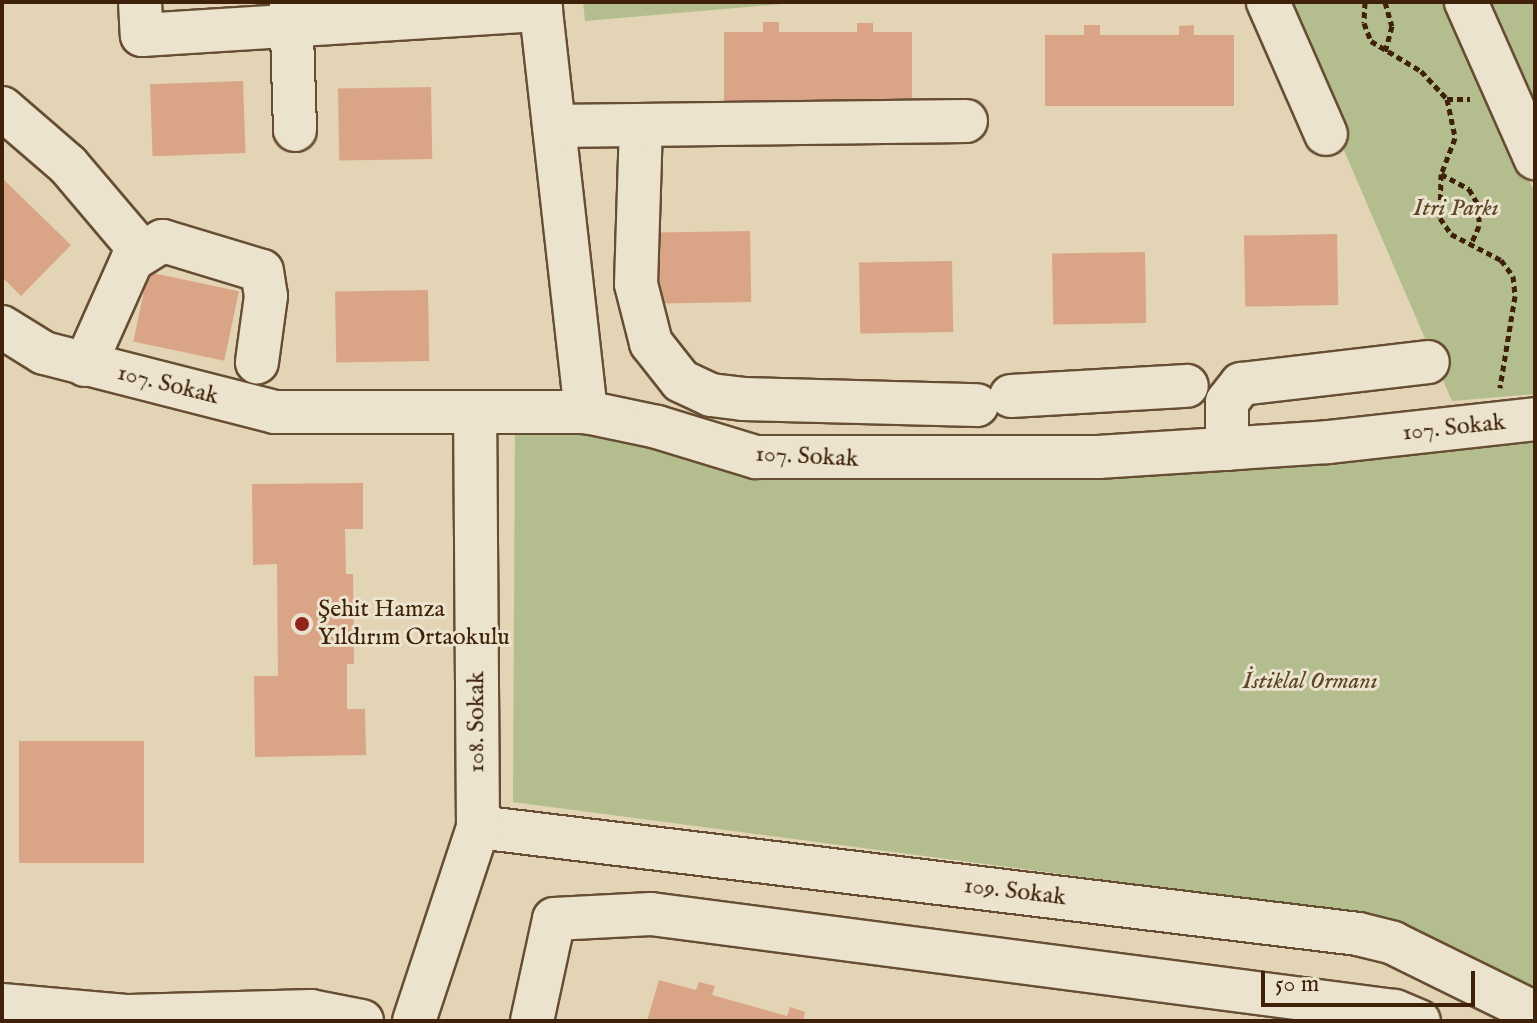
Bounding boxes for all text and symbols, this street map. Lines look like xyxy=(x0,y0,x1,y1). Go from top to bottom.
park label: Itri Parkı xyxy=(1413,195,1499,223)
street label: 107. Sokak xyxy=(114,359,222,411)
street label: 107. Sokak xyxy=(1401,408,1507,448)
street label: 107. Sokak xyxy=(755,440,859,474)
place label: Şehit Hamza Yıldırım Ortaokulu xyxy=(318,596,510,652)
marker: Şehit Hamza Yıldırım Ortaokulu xyxy=(293,615,311,633)
park label: İstiklal Ormanı xyxy=(1242,668,1378,696)
street label: 108. Sokak xyxy=(463,671,491,773)
street label: 109. Sokak xyxy=(962,871,1068,913)
scale bar xyxy=(1265,955,1479,1005)
text: 50 m xyxy=(1275,969,1319,1000)

